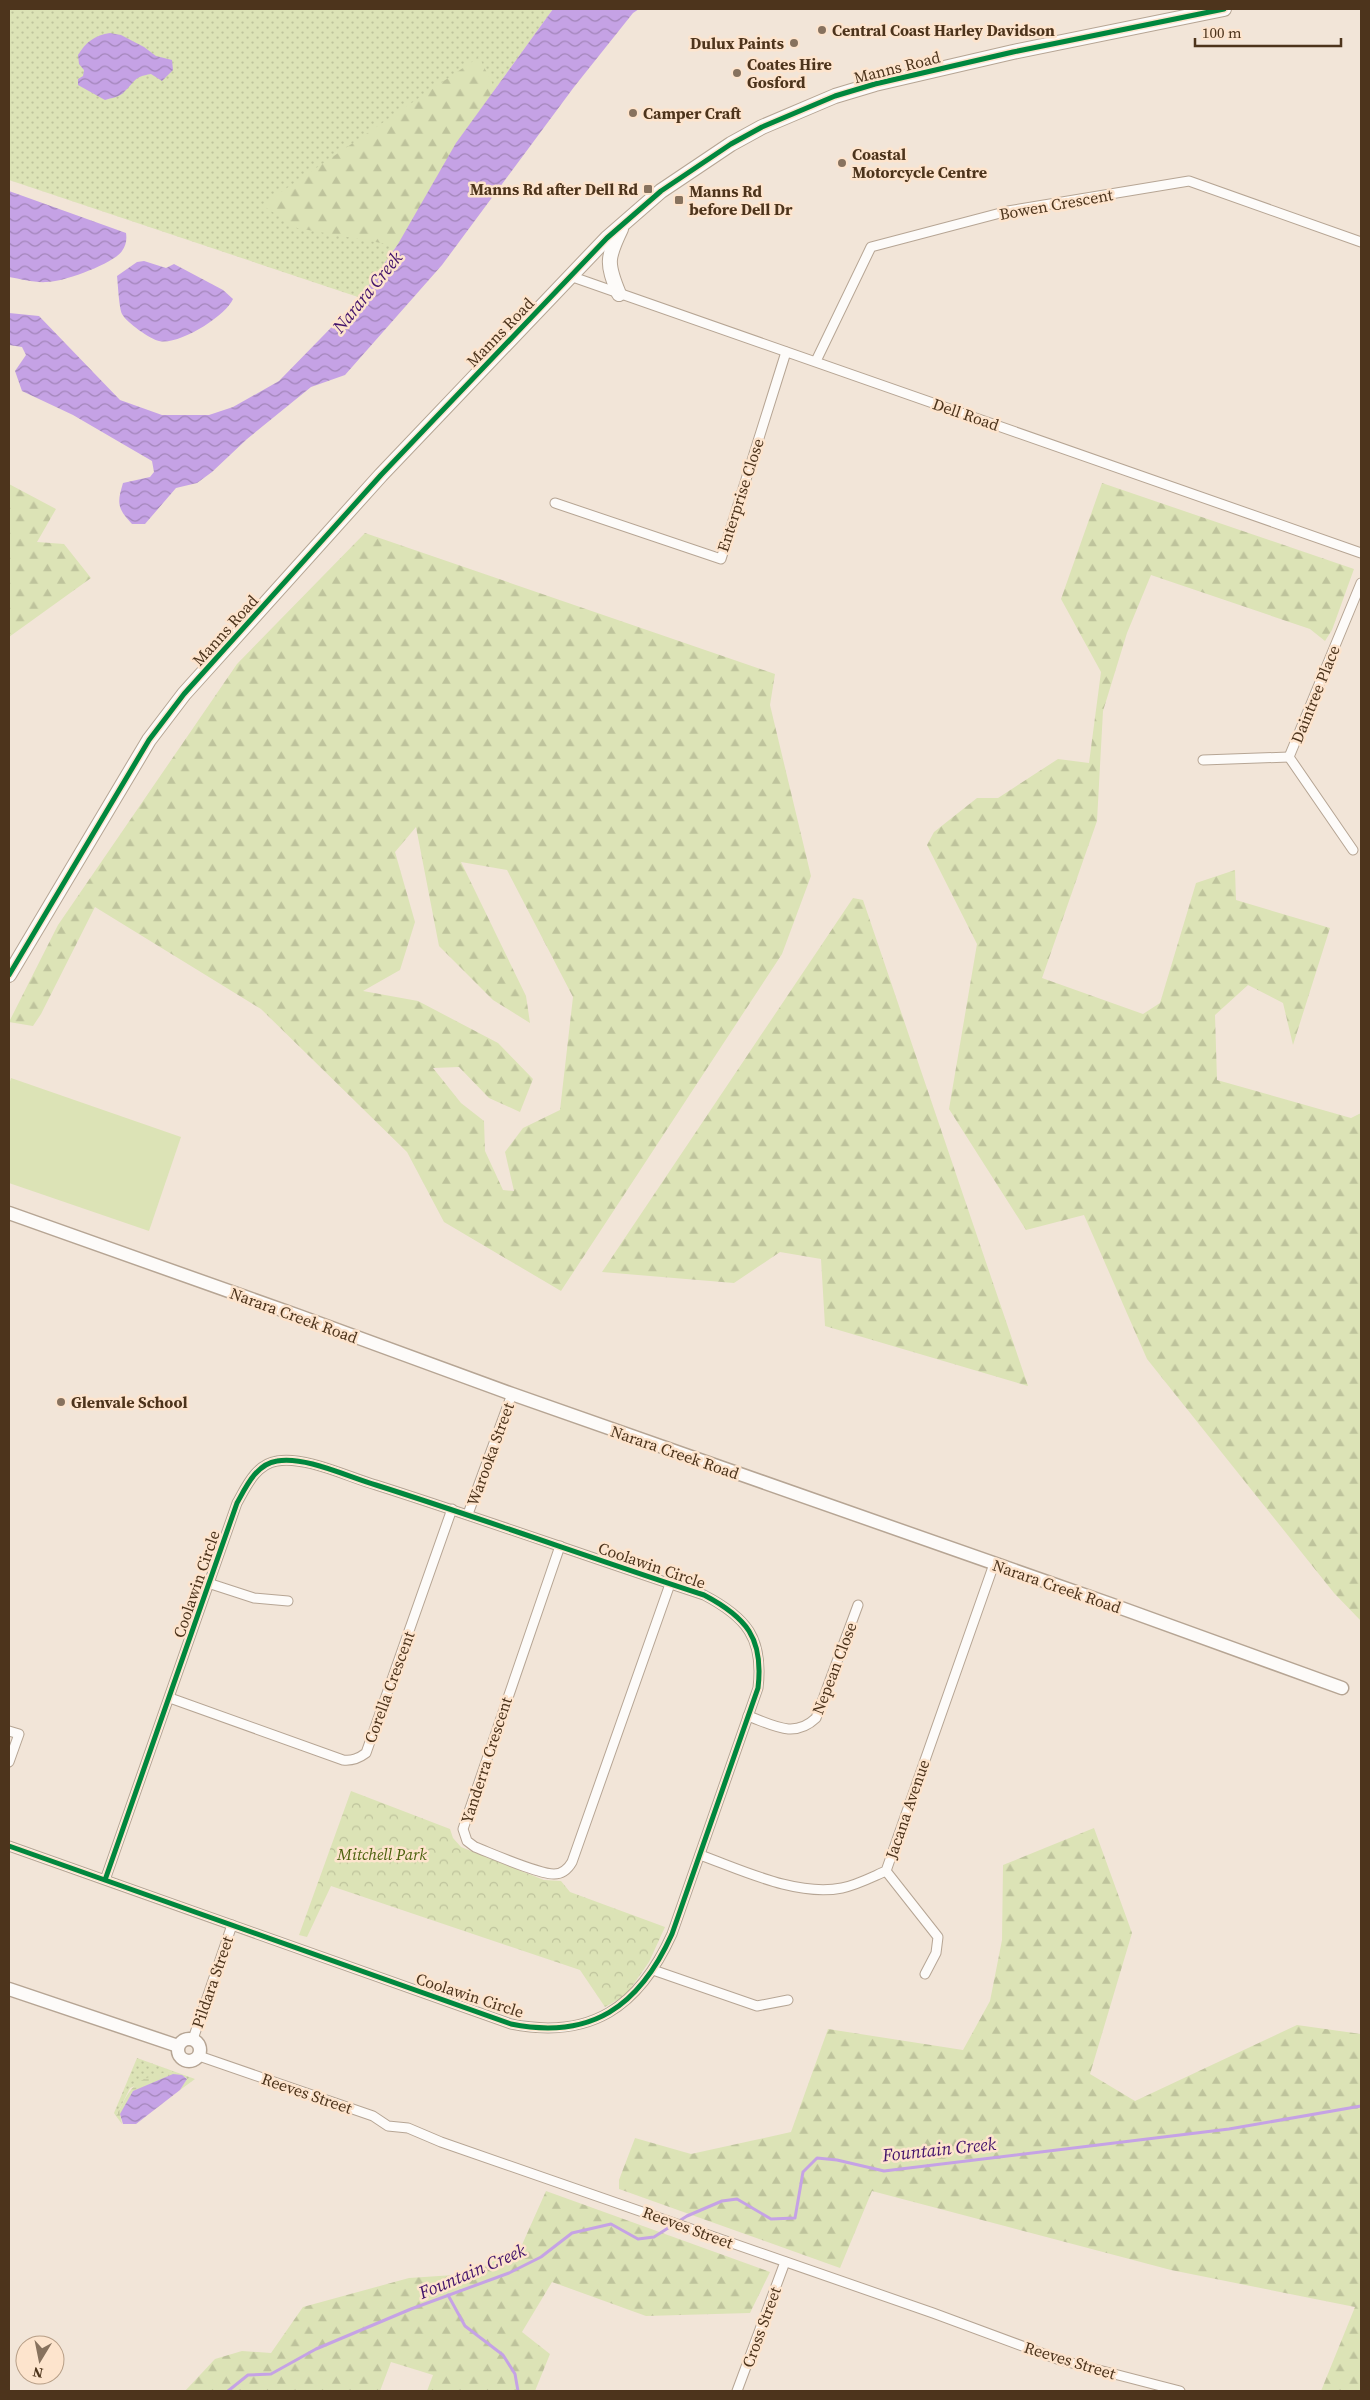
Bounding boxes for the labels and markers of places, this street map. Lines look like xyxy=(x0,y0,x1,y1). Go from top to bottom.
place label: Central Coast Harley Davidson xyxy=(832,19,1055,41)
marker: Central Coast Harley Davidson xyxy=(816,24,828,36)
place label: Dulux Paints xyxy=(690,32,784,54)
marker: Dulux Paints xyxy=(788,37,800,49)
place label: Coates Hire Gosford xyxy=(747,53,832,93)
marker: Coates Hire Gosford xyxy=(731,67,743,79)
place label: Camper Craft xyxy=(643,102,742,124)
marker: Camper Craft xyxy=(627,107,639,119)
place label: Coastal Motorcycle Centre xyxy=(852,143,987,183)
marker: Coastal Motorcycle Centre xyxy=(836,157,848,169)
place label: Manns Rd after Dell Rd xyxy=(470,178,638,200)
place label: Manns Rd before Dell Dr xyxy=(689,180,793,220)
marker: Manns Rd after Dell Rd xyxy=(642,183,654,195)
marker: Manns Rd before Dell Dr xyxy=(673,194,685,206)
place label: Glenvale School xyxy=(71,1391,188,1413)
marker: Glenvale School xyxy=(55,1396,67,1408)

